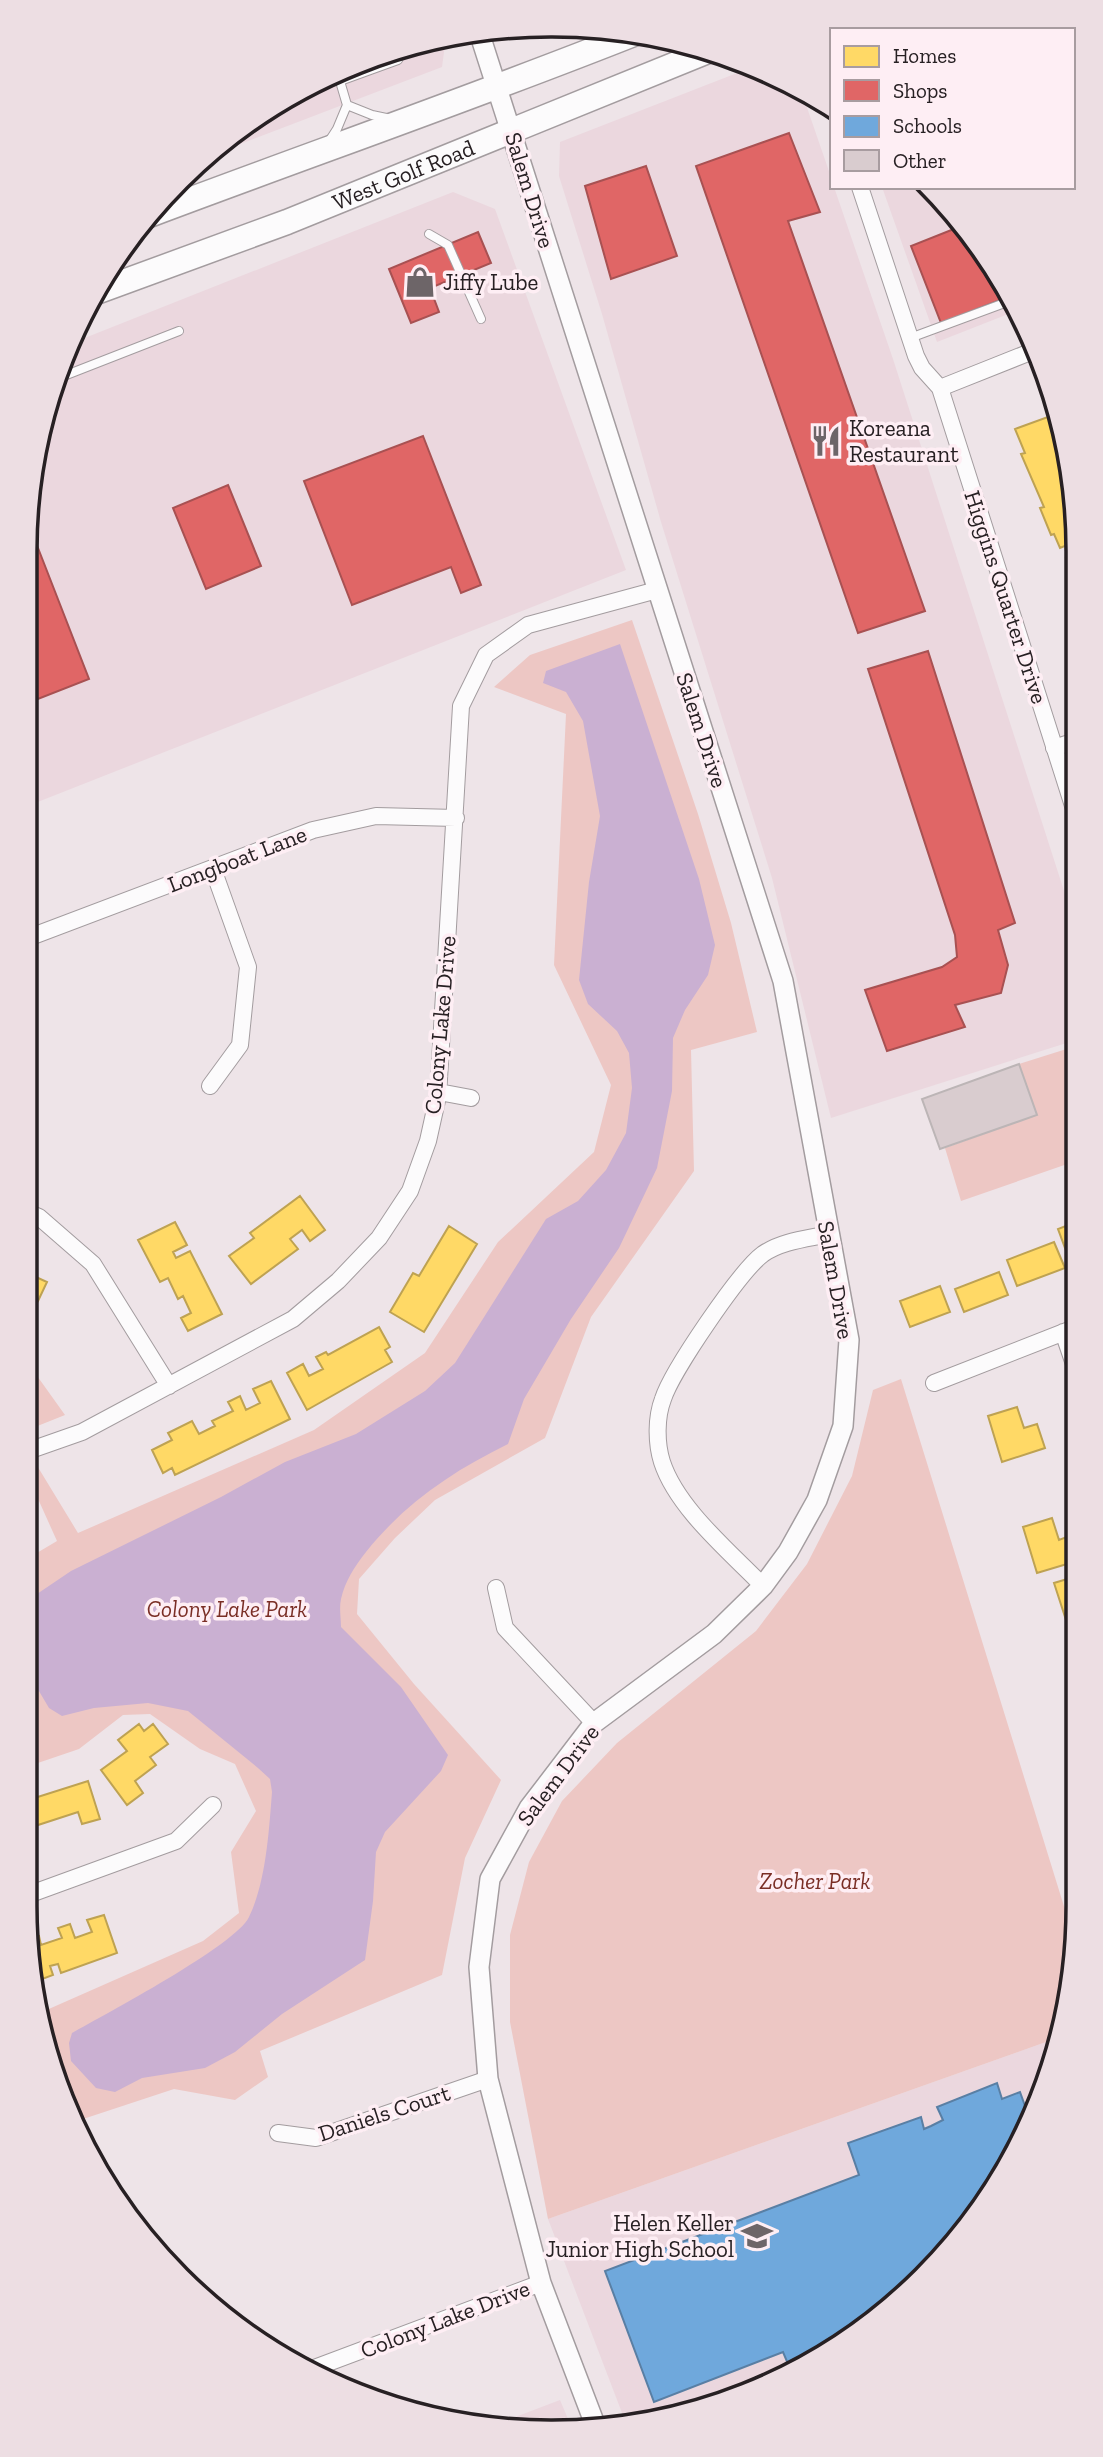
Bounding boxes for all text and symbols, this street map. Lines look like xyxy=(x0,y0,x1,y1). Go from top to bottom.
legend xyxy=(830,28,1075,189)
text: Homes xyxy=(893,43,956,68)
text: Shops xyxy=(893,78,947,103)
text: Schools xyxy=(893,113,962,138)
street label: Salem Drive xyxy=(499,129,561,251)
street label: West Golf Road xyxy=(328,133,479,216)
text: Other xyxy=(893,148,947,173)
shop icon: Jiffy Lube xyxy=(403,265,437,299)
place label: Jiffy Lube xyxy=(443,268,538,296)
place label: Koreana Restaurant xyxy=(849,414,959,468)
restaurant icon: Koreana Restaurant xyxy=(809,424,843,458)
street label: Higgins Quarter Drive xyxy=(958,487,1054,707)
street label: Salem Drive xyxy=(670,669,734,791)
street label: Longboat Lane xyxy=(164,820,310,898)
street label: Colony Lake Drive xyxy=(418,935,462,1115)
street label: Salem Drive xyxy=(812,1219,860,1341)
park label: Colony Lake Park xyxy=(147,1595,307,1623)
street label: Salem Drive xyxy=(511,1719,605,1831)
park label: Zocher Park xyxy=(760,1867,870,1895)
street label: Daniels Court xyxy=(315,2078,454,2147)
place label: Helen Keller Junior High School xyxy=(545,2209,734,2263)
school or university icon: Helen Keller Junior High School xyxy=(740,2219,774,2253)
street label: Colony Lake Drive xyxy=(356,2274,534,2364)

